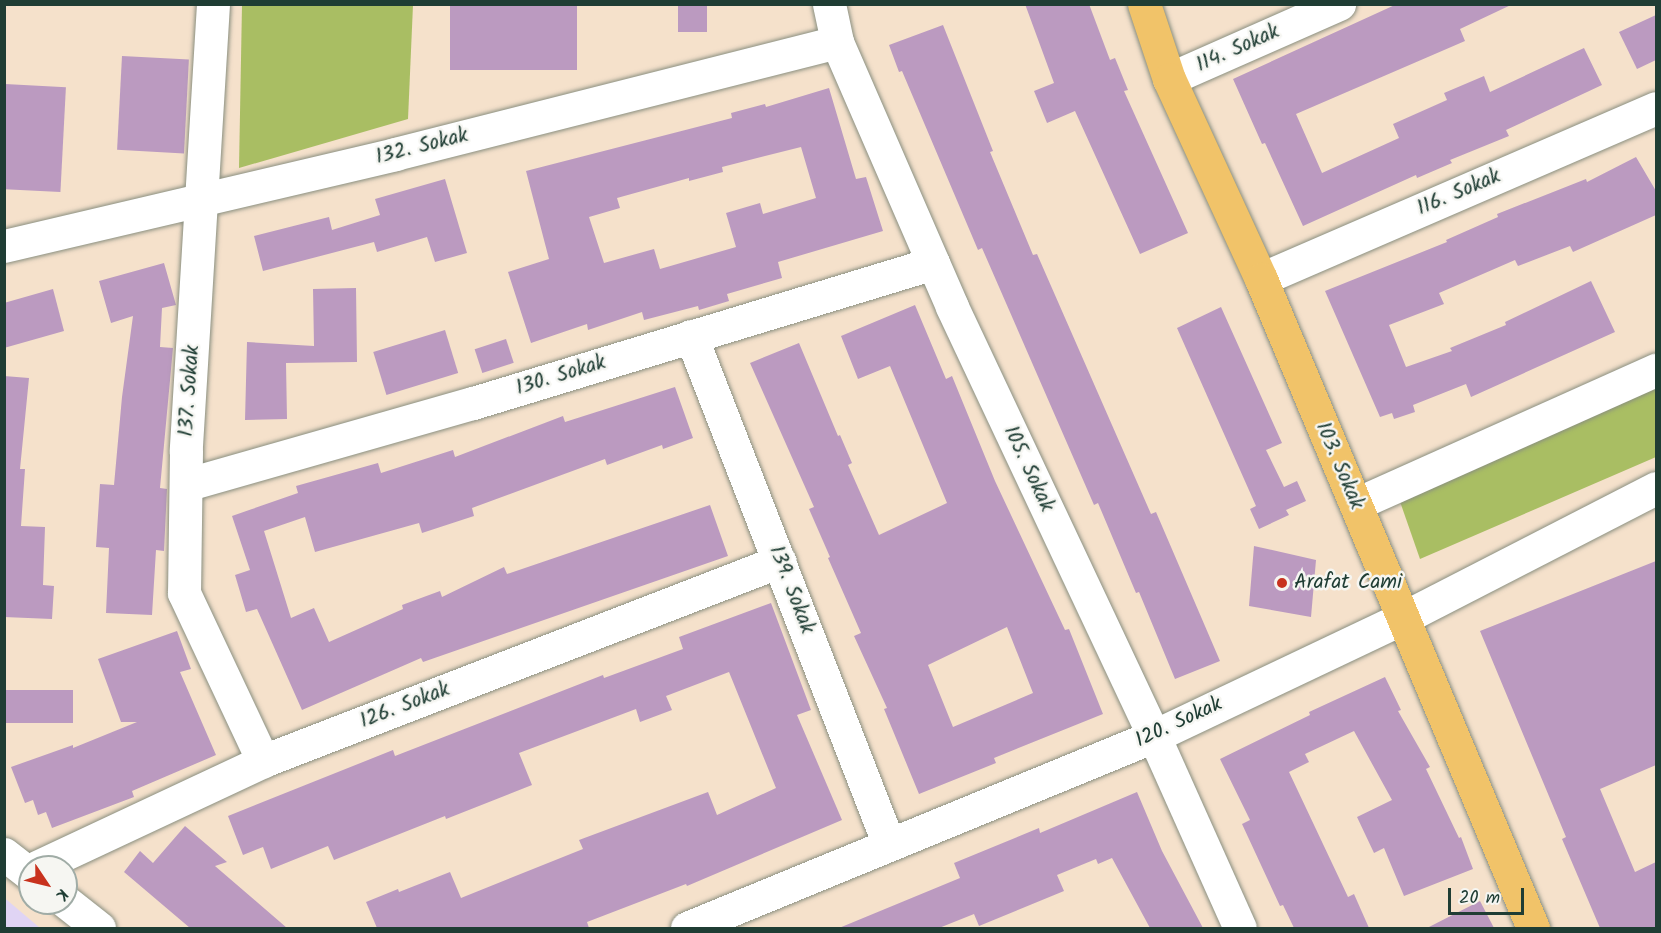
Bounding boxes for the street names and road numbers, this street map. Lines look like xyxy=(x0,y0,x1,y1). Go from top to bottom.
street label: 114. Sokak xyxy=(1193,20,1283,78)
street label: 132. Sokak xyxy=(373,123,471,171)
street label: 116. Sokak xyxy=(1413,164,1505,222)
street label: 137. Sokak xyxy=(174,344,206,438)
street label: 130. Sokak xyxy=(513,350,609,402)
street label: 103. Sokak xyxy=(1309,418,1369,514)
street label: 105. Sokak xyxy=(997,422,1059,516)
street label: 139. Sokak xyxy=(763,542,819,638)
street label: 126. Sokak xyxy=(357,677,453,735)
street label: 120. Sokak xyxy=(1132,692,1226,754)

